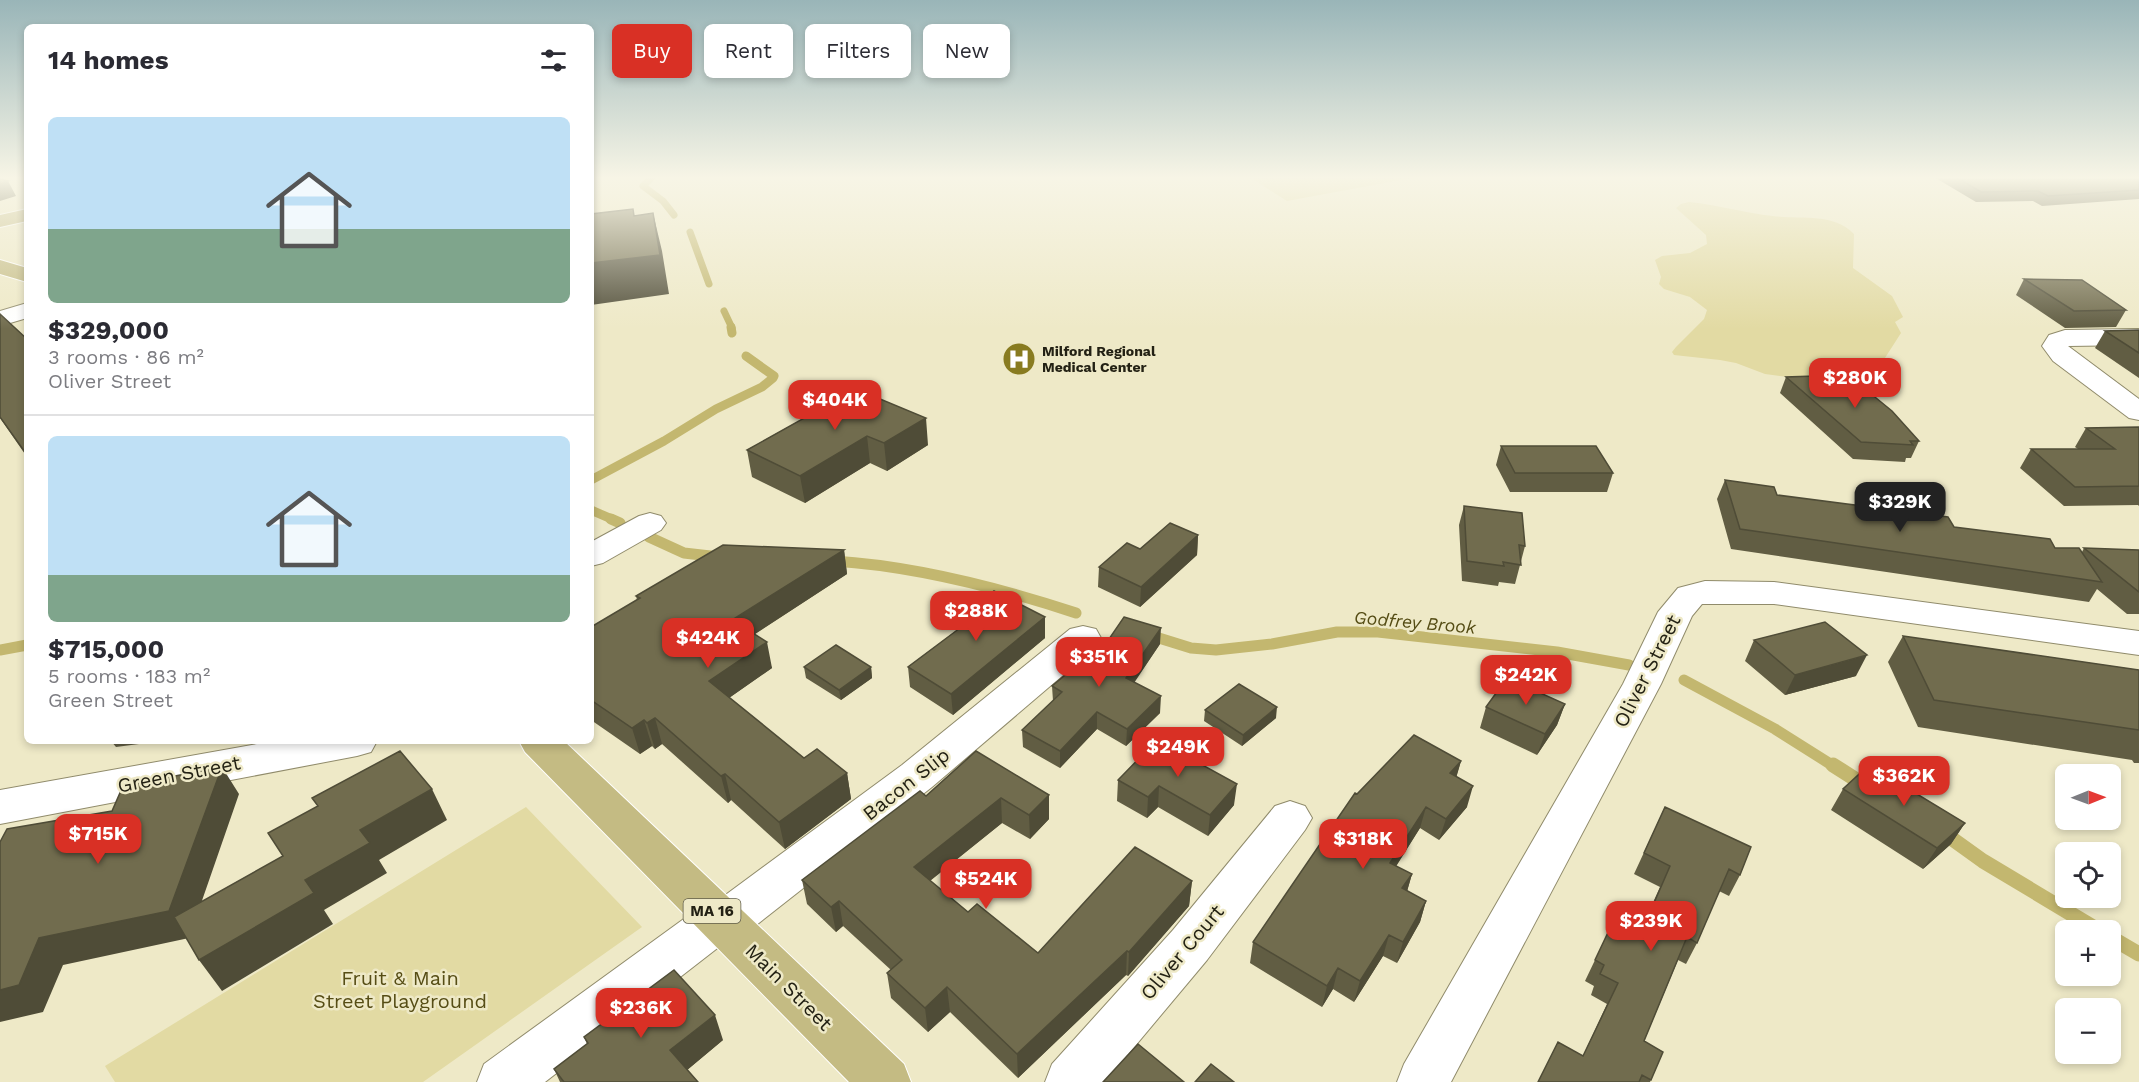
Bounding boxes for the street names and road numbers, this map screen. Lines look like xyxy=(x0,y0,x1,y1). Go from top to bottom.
street label: Oliver Street xyxy=(1608,610,1686,731)
street label: Bacon Slip xyxy=(858,743,954,825)
street label: Green Street xyxy=(115,750,243,798)
road number: MA 16 xyxy=(684,899,740,923)
street label: Oliver Court xyxy=(1135,899,1229,1004)
street label: Main Street xyxy=(741,939,838,1036)

